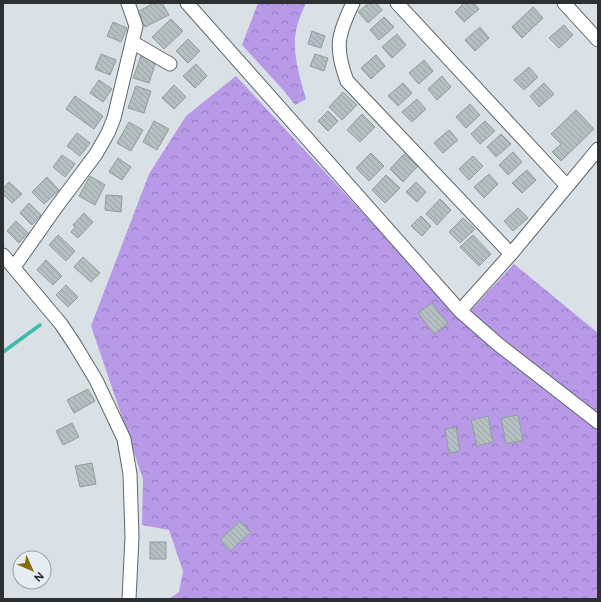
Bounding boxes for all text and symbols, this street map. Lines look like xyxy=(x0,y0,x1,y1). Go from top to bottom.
north arrow xyxy=(12,550,52,590)
text: N xyxy=(31,569,46,584)

